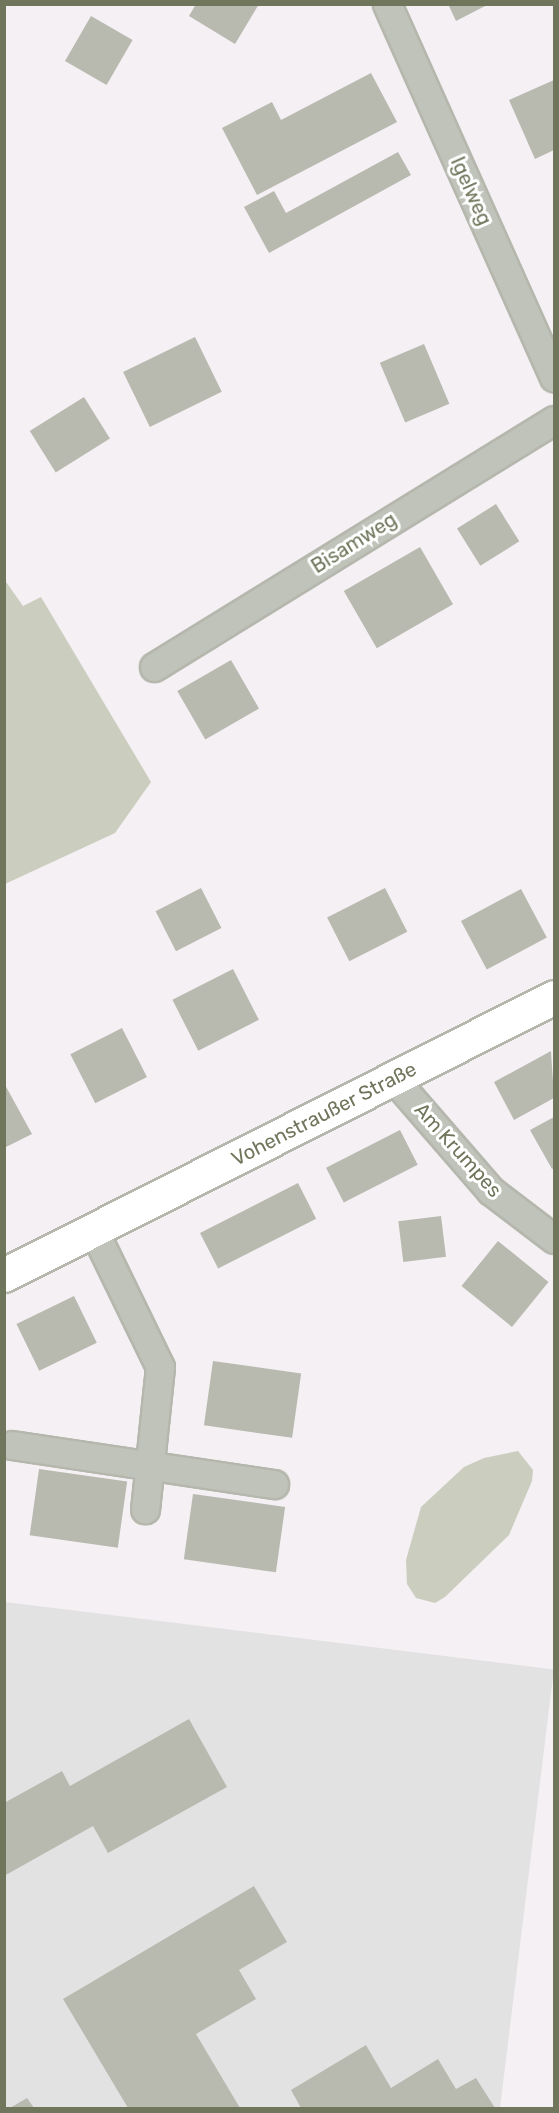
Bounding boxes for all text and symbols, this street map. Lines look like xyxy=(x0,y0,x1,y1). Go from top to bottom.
street label: Igelweg xyxy=(445,153,497,229)
street label: Bisamweg xyxy=(307,507,401,579)
street label: Vohenstraußer Straße xyxy=(227,1057,421,1171)
street label: Am Krumpes xyxy=(409,1098,507,1202)

